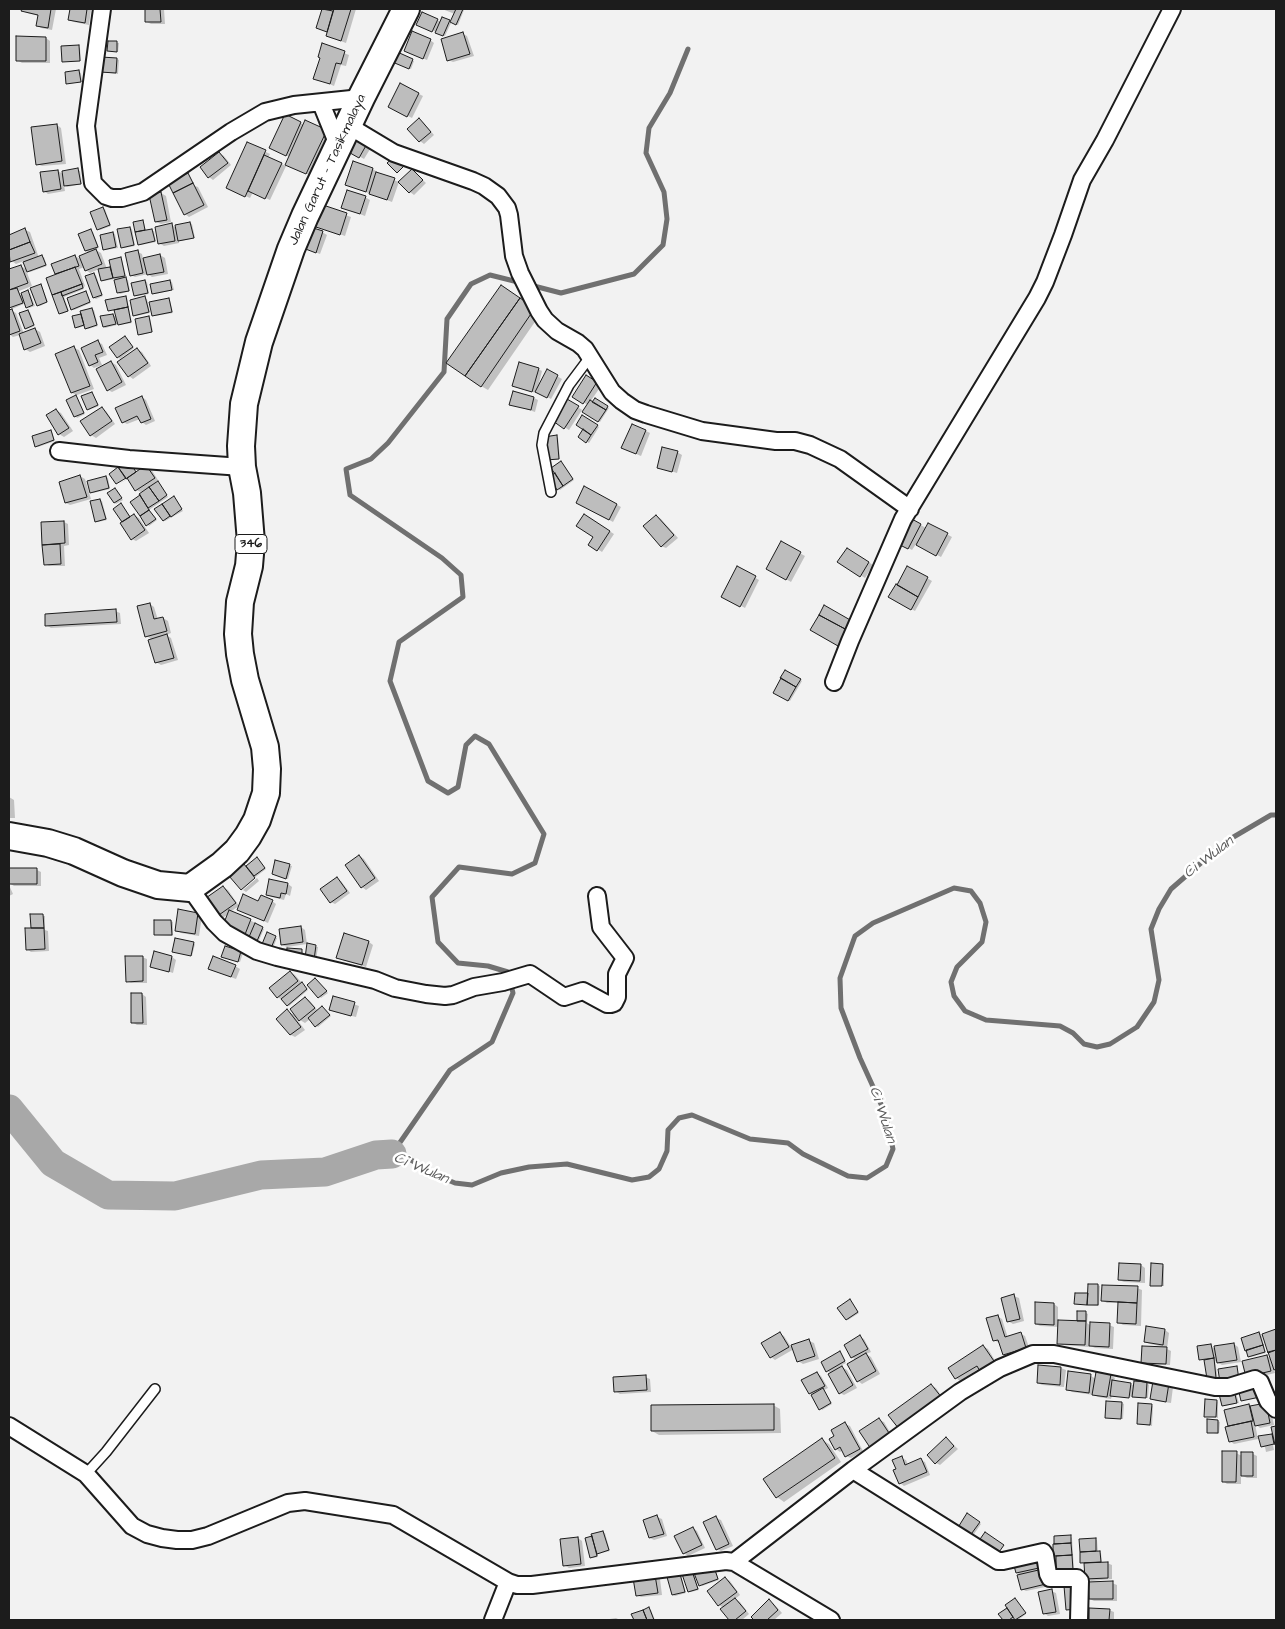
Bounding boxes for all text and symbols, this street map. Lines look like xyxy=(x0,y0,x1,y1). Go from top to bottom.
street label: Jalan Garut - Tasikmalaya xyxy=(286,92,370,248)
road number: 346 xyxy=(235,534,267,554)
water label: Ci Wulan xyxy=(1181,833,1237,883)
water label: Ci Wulan xyxy=(864,1085,900,1145)
water label: Ci Wulan xyxy=(391,1149,451,1189)

